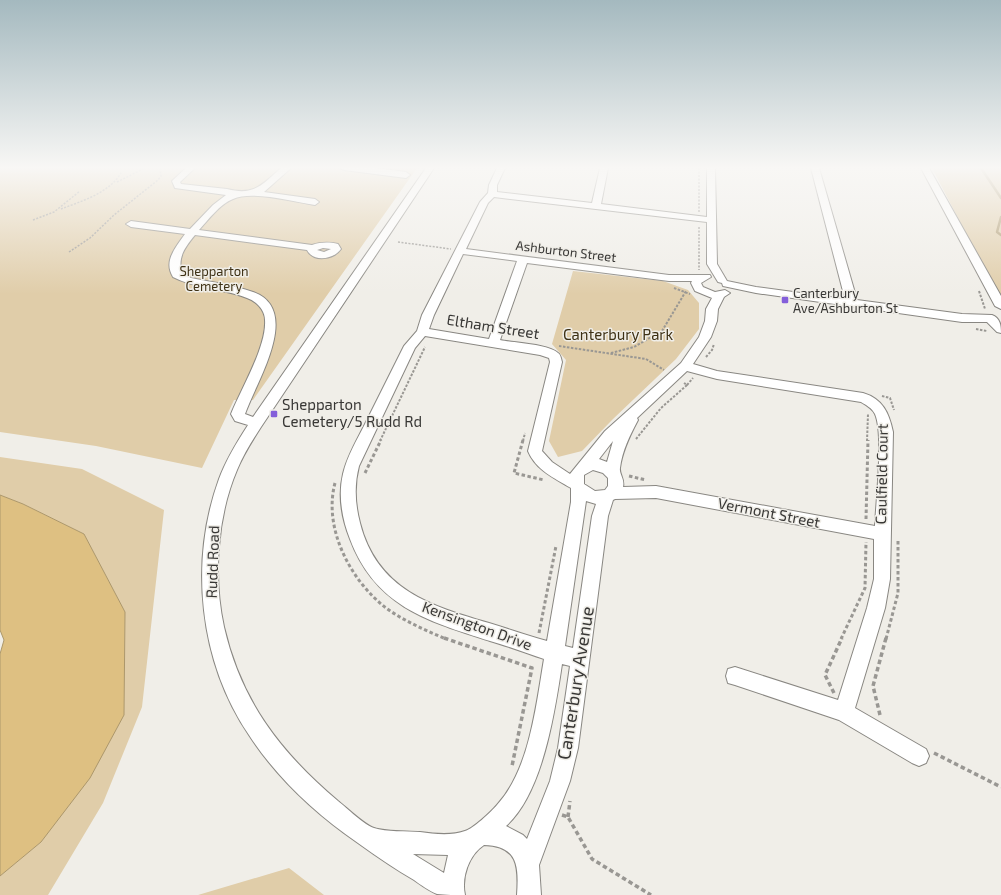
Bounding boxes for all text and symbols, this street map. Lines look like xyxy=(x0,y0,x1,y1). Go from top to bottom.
street label: Ashburton Street xyxy=(515,237,617,265)
park label: Shepparton Cemetery xyxy=(179,263,249,294)
place label: Canterbury Ave/Ashburton St xyxy=(793,285,898,316)
marker: Canterbury Ave/Ashburton St xyxy=(780,295,790,305)
street label: Eltham Street xyxy=(446,310,541,342)
park label: Canterbury Park xyxy=(563,325,673,343)
place label: Shepparton Cemetery/5 Rudd Rd xyxy=(282,395,422,430)
marker: Shepparton Cemetery/5 Rudd Rd xyxy=(269,409,279,419)
street label: Caulfield Court xyxy=(871,423,891,524)
street label: Vermont Street xyxy=(717,493,822,531)
street label: Rudd Road xyxy=(202,525,222,599)
street label: Kensington Drive xyxy=(420,597,535,653)
street label: Canterbury Avenue xyxy=(552,605,598,761)

